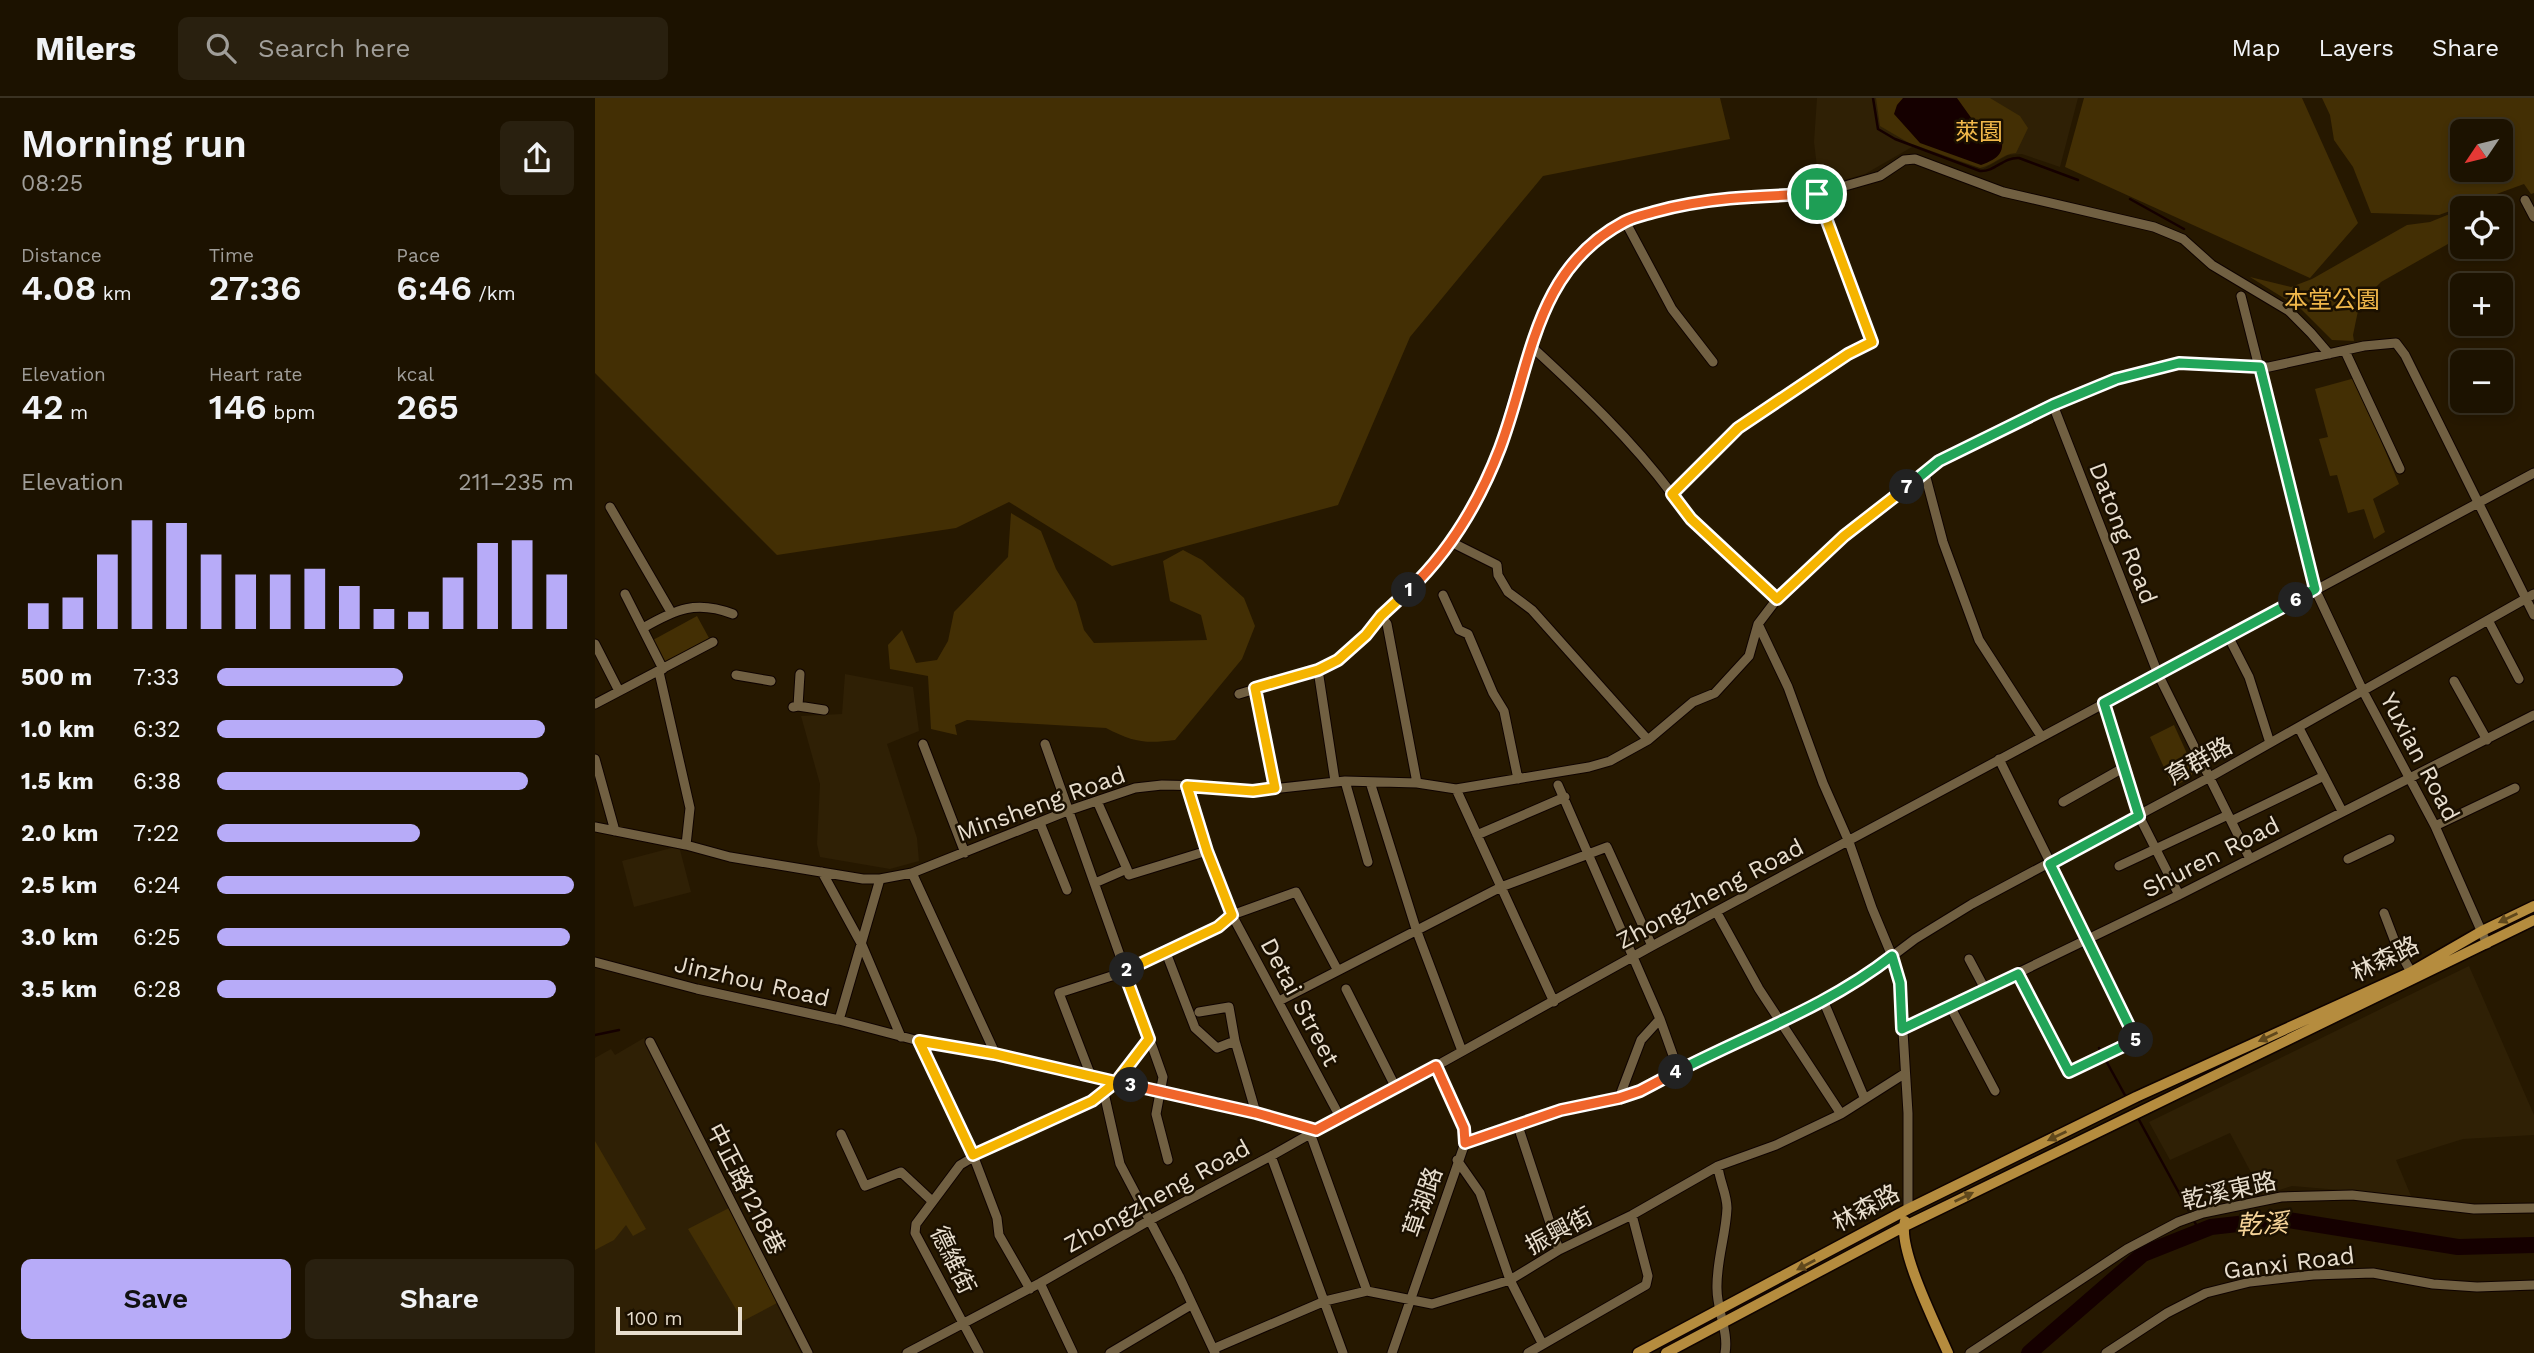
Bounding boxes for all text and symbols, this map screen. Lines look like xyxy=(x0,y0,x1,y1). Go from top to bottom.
search box xyxy=(178,17,668,80)
text: Milers xyxy=(35,29,136,68)
icon: search xyxy=(202,29,240,67)
text: Search here xyxy=(258,33,410,63)
text: Map xyxy=(2232,34,2280,62)
text: Layers xyxy=(2318,34,2394,62)
text: Share xyxy=(2432,34,2499,62)
park label: 萊園 xyxy=(1955,118,2003,146)
north arrow xyxy=(2450,119,2513,182)
map controls xyxy=(2450,119,2513,413)
button: share xyxy=(500,121,574,195)
text: Morning run xyxy=(21,122,247,166)
pin xyxy=(1787,164,1847,224)
text: 08:25 xyxy=(21,170,83,197)
icon: arrive xyxy=(1798,175,1836,213)
button: locate xyxy=(2450,196,2513,259)
text: Distance xyxy=(21,244,102,267)
text: Time xyxy=(209,244,254,267)
text: Pace xyxy=(396,244,440,267)
text: 4.08 xyxy=(21,267,96,309)
text: 27:36 xyxy=(209,267,302,309)
text: 6:46 xyxy=(396,267,472,309)
button: + xyxy=(2450,273,2513,336)
text: km xyxy=(96,282,132,305)
text: /km xyxy=(472,282,516,305)
park label: 本堂公園 xyxy=(2284,286,2380,314)
button: − xyxy=(2450,350,2513,413)
text: Elevation xyxy=(21,363,106,386)
text: Heart rate xyxy=(209,363,303,386)
text: kcal xyxy=(396,363,434,386)
text: 42 xyxy=(21,386,64,428)
text: 146 xyxy=(209,386,267,428)
text: 265 xyxy=(396,386,459,428)
text: m xyxy=(64,401,88,424)
text: bpm xyxy=(267,401,315,424)
street label: Datong Road xyxy=(2083,458,2163,608)
text: Elevation xyxy=(21,469,124,496)
text: 211–235 m xyxy=(458,469,574,496)
pin: 7 xyxy=(1889,470,1925,504)
text: 7 xyxy=(1901,475,1912,498)
pin: 1 xyxy=(1391,573,1427,608)
text: 1 xyxy=(1404,578,1413,601)
pin: 6 xyxy=(2279,582,2313,618)
text: 6 xyxy=(2290,588,2301,611)
text: 500 m xyxy=(21,664,92,691)
text: 7:33 xyxy=(133,664,180,691)
street label: Yuxian Road xyxy=(2374,688,2466,826)
text: 1.0 km xyxy=(21,716,95,743)
text: 6:32 xyxy=(133,716,181,743)
street label: 育群路 xyxy=(2161,731,2237,791)
street label: Minsheng Road xyxy=(953,760,1129,848)
text: 1.5 km xyxy=(21,768,94,795)
text: 6:38 xyxy=(133,768,181,795)
street label: Shuren Road xyxy=(2138,810,2284,904)
text: 2.0 km xyxy=(21,820,99,847)
text: 7:22 xyxy=(133,820,180,847)
street label: Zhongzheng Road xyxy=(1612,833,1808,955)
text: 2.5 km xyxy=(21,872,97,899)
text: 6:24 xyxy=(133,872,181,899)
one-way arrow xyxy=(2498,913,2518,924)
text: 3.0 km xyxy=(21,924,98,951)
text: 6:25 xyxy=(133,924,181,951)
street label: 林森路 xyxy=(2347,931,2423,987)
street label: Detai Street xyxy=(1254,933,1346,1071)
street label: Jinzhou Road xyxy=(672,950,832,1012)
pin: 2 xyxy=(1109,952,1145,988)
text: 2 xyxy=(1121,958,1132,981)
text: 3.5 km xyxy=(21,976,97,1003)
text: 6:28 xyxy=(133,976,181,1003)
pin: 5 xyxy=(2119,1023,2153,1058)
text: 5 xyxy=(2130,1028,2141,1051)
one-way arrow xyxy=(2258,1031,2278,1043)
pin: 4 xyxy=(1659,1054,1693,1090)
text: 4 xyxy=(1669,1060,1682,1083)
pin: 3 xyxy=(1113,1068,1149,1102)
text: 3 xyxy=(1125,1073,1136,1096)
street label: 中正路1218巷 xyxy=(701,1119,791,1259)
one-way arrow xyxy=(2047,1131,2067,1142)
street label: Zhongzheng Road xyxy=(1059,1133,1255,1259)
street label: 草湖路 xyxy=(1398,1163,1448,1241)
street label: 乾溪東路 xyxy=(2179,1167,2279,1215)
street label: 林森路 xyxy=(1828,1179,1904,1237)
one-way arrow xyxy=(1954,1191,1974,1202)
street label: 振興街 xyxy=(1521,1202,1597,1260)
water label: 乾溪 xyxy=(2235,1207,2293,1240)
street label: 德維街 xyxy=(925,1222,981,1298)
street label: Ganxi Road xyxy=(2222,1241,2356,1285)
button: Save xyxy=(21,1259,291,1339)
button: Share xyxy=(305,1259,574,1339)
one-way arrow xyxy=(1796,1259,1815,1271)
scale bar xyxy=(616,1304,742,1336)
text: 100 m xyxy=(627,1307,683,1330)

